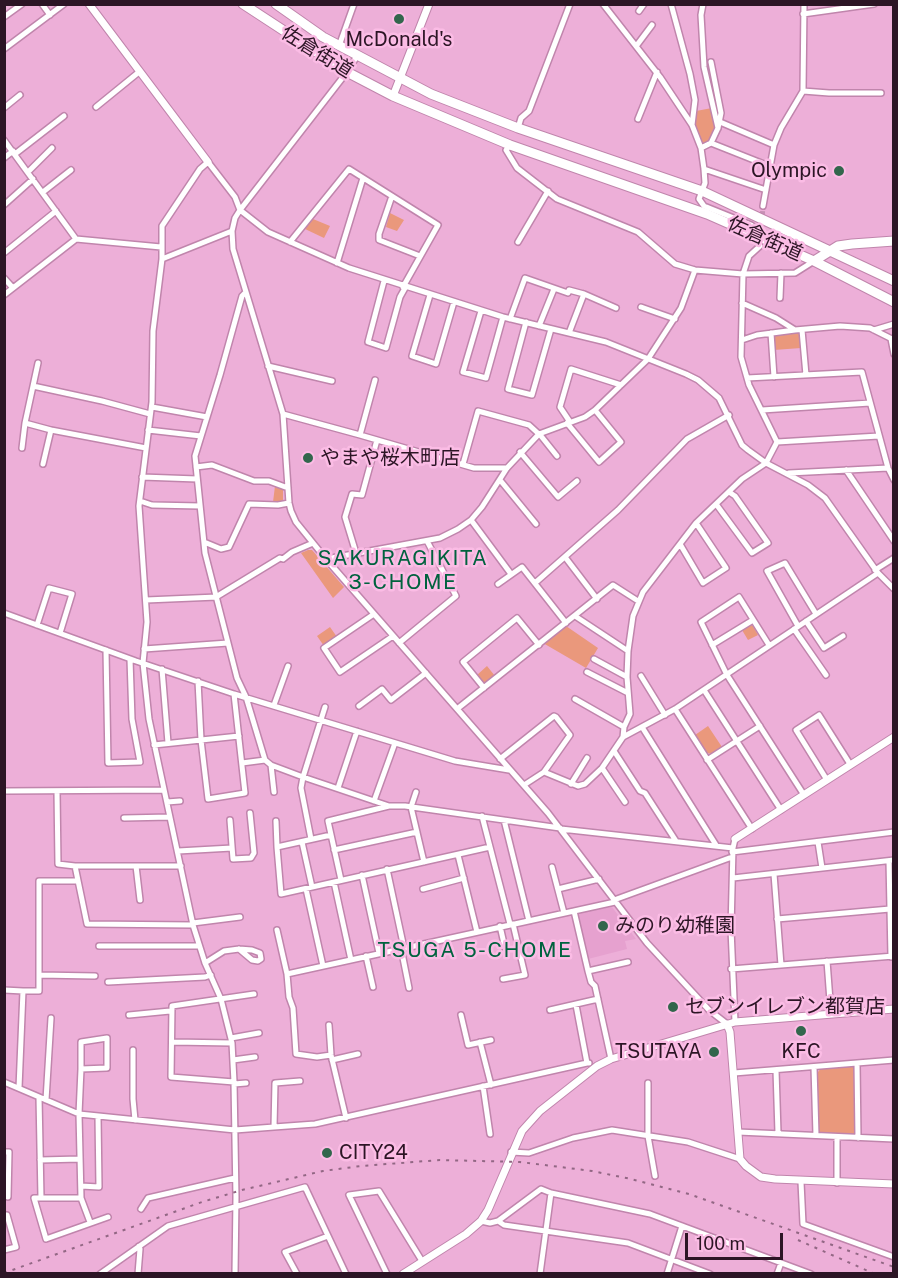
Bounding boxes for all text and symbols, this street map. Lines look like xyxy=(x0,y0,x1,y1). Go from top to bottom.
marker: McDonald's xyxy=(392,12,406,26)
street label: 佐倉街道 xyxy=(277,21,357,83)
place label: McDonald's xyxy=(346,28,452,52)
place label: Olympic xyxy=(751,159,827,183)
marker: Olympic xyxy=(832,164,846,178)
street label: 佐倉街道 xyxy=(724,212,806,266)
place label: やまや桜木町店 xyxy=(320,446,460,470)
marker: やまや桜木町店 xyxy=(301,451,315,465)
district label: SAKURAGIKITA 3-CHOME xyxy=(318,546,488,596)
place label: みのり幼稚園 xyxy=(615,914,735,938)
marker: みのり幼稚園 xyxy=(596,919,610,933)
district label: TSUGA 5-CHOME xyxy=(377,938,573,964)
place label: セブンイレブン都賀店 xyxy=(685,995,885,1019)
marker: セブンイレブン都賀店 xyxy=(666,1000,680,1014)
marker: KFC xyxy=(794,1024,808,1038)
place label: TSUTAYA xyxy=(615,1040,702,1064)
place label: KFC xyxy=(781,1040,821,1064)
marker: TSUTAYA xyxy=(707,1045,721,1059)
place label: CITY24 xyxy=(339,1141,408,1165)
marker: CITY24 xyxy=(320,1146,334,1160)
scale bar xyxy=(688,1221,786,1259)
text: 100 m xyxy=(696,1233,745,1254)

